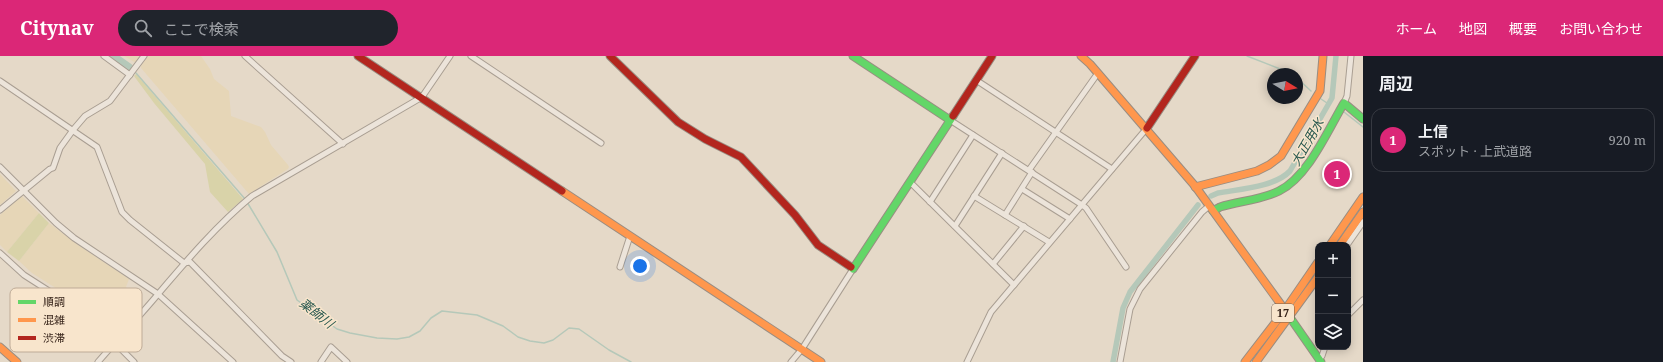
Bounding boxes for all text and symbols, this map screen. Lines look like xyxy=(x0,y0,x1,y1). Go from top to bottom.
search box xyxy=(118,10,398,46)
text: Citynav xyxy=(20,15,94,41)
icon: search xyxy=(132,17,154,39)
text: ここで検索 xyxy=(164,19,239,39)
text: ホーム xyxy=(1395,19,1437,38)
text: 地図 xyxy=(1459,19,1487,38)
text: 概要 xyxy=(1509,19,1537,38)
text: お問い合わせ xyxy=(1559,19,1643,38)
north arrow xyxy=(1267,68,1303,104)
text: 周辺 xyxy=(1379,72,1413,95)
water label: 大正用水 xyxy=(1286,113,1329,169)
text: 上信 xyxy=(1418,121,1448,141)
text: 1 xyxy=(1389,131,1397,149)
text: 920 m xyxy=(1609,131,1646,149)
text: スポット · 上武道路 xyxy=(1418,142,1532,160)
pin: 1 xyxy=(1324,159,1350,189)
map controls xyxy=(1315,242,1351,350)
button: + xyxy=(1315,242,1351,278)
your location xyxy=(630,256,650,276)
button: − xyxy=(1315,278,1351,314)
legend xyxy=(10,288,142,352)
text: 順調 xyxy=(43,294,65,309)
water label: 薬師川 xyxy=(296,294,339,333)
road number: 17 xyxy=(1272,304,1294,322)
text: 混雑 xyxy=(43,312,65,327)
button: layers xyxy=(1315,314,1351,350)
text: 渋滞 xyxy=(43,330,65,345)

